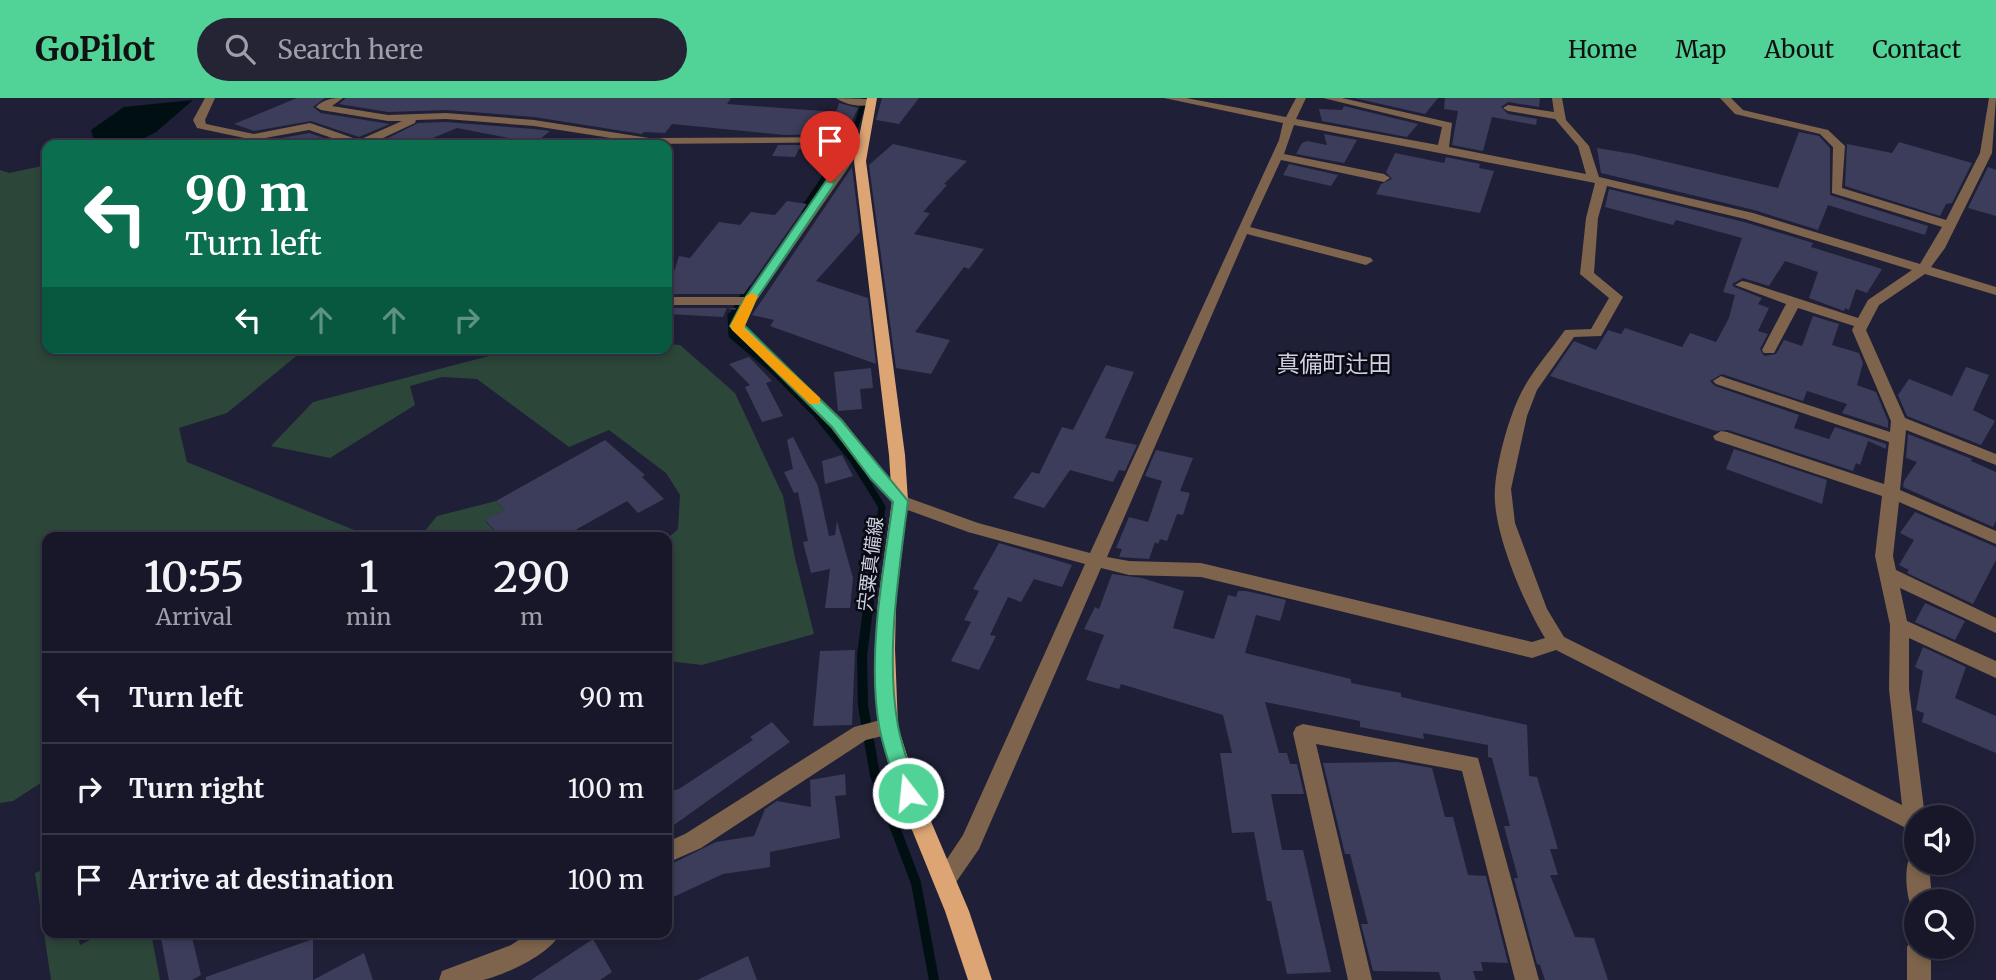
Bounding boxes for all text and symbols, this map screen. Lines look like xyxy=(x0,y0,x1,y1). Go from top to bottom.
search box xyxy=(197,18,687,81)
text: GoPilot xyxy=(35,29,155,70)
icon: search xyxy=(221,30,259,68)
text: Search here xyxy=(277,33,423,66)
text: Home xyxy=(1568,34,1637,65)
text: Map xyxy=(1675,34,1726,65)
text: About xyxy=(1764,34,1834,65)
text: Contact xyxy=(1872,34,1961,65)
pin xyxy=(800,111,860,183)
icon: arrive xyxy=(811,122,849,160)
text: 90 m xyxy=(185,163,309,224)
icon: left xyxy=(70,168,161,259)
text: Turn left xyxy=(185,224,322,264)
icon: left xyxy=(229,301,267,339)
icon: ahead xyxy=(302,301,340,339)
icon: ahead xyxy=(375,301,413,339)
icon: right xyxy=(448,301,486,339)
district label: 真備町辻田 xyxy=(1277,349,1392,378)
street label: 宍粟真備線 xyxy=(852,515,888,613)
text: 10:55 xyxy=(144,551,244,603)
text: 1 xyxy=(359,551,378,603)
text: 290 xyxy=(493,551,570,603)
text: Arrival xyxy=(156,602,232,631)
text: min xyxy=(346,602,392,631)
text: m xyxy=(520,602,543,631)
icon: left xyxy=(70,679,108,717)
text: Turn left xyxy=(129,681,243,714)
text: 90 m xyxy=(580,681,644,714)
position arrow xyxy=(871,756,945,830)
icon: right xyxy=(70,770,108,808)
text: Turn right xyxy=(129,772,264,805)
text: 100 m xyxy=(568,772,644,805)
map controls xyxy=(1904,805,1974,959)
button: sound xyxy=(1904,805,1974,875)
icon: arrive xyxy=(70,861,108,899)
text: Arrive at destination xyxy=(129,863,394,896)
text: 100 m xyxy=(568,863,644,896)
button: search xyxy=(1904,889,1974,959)

